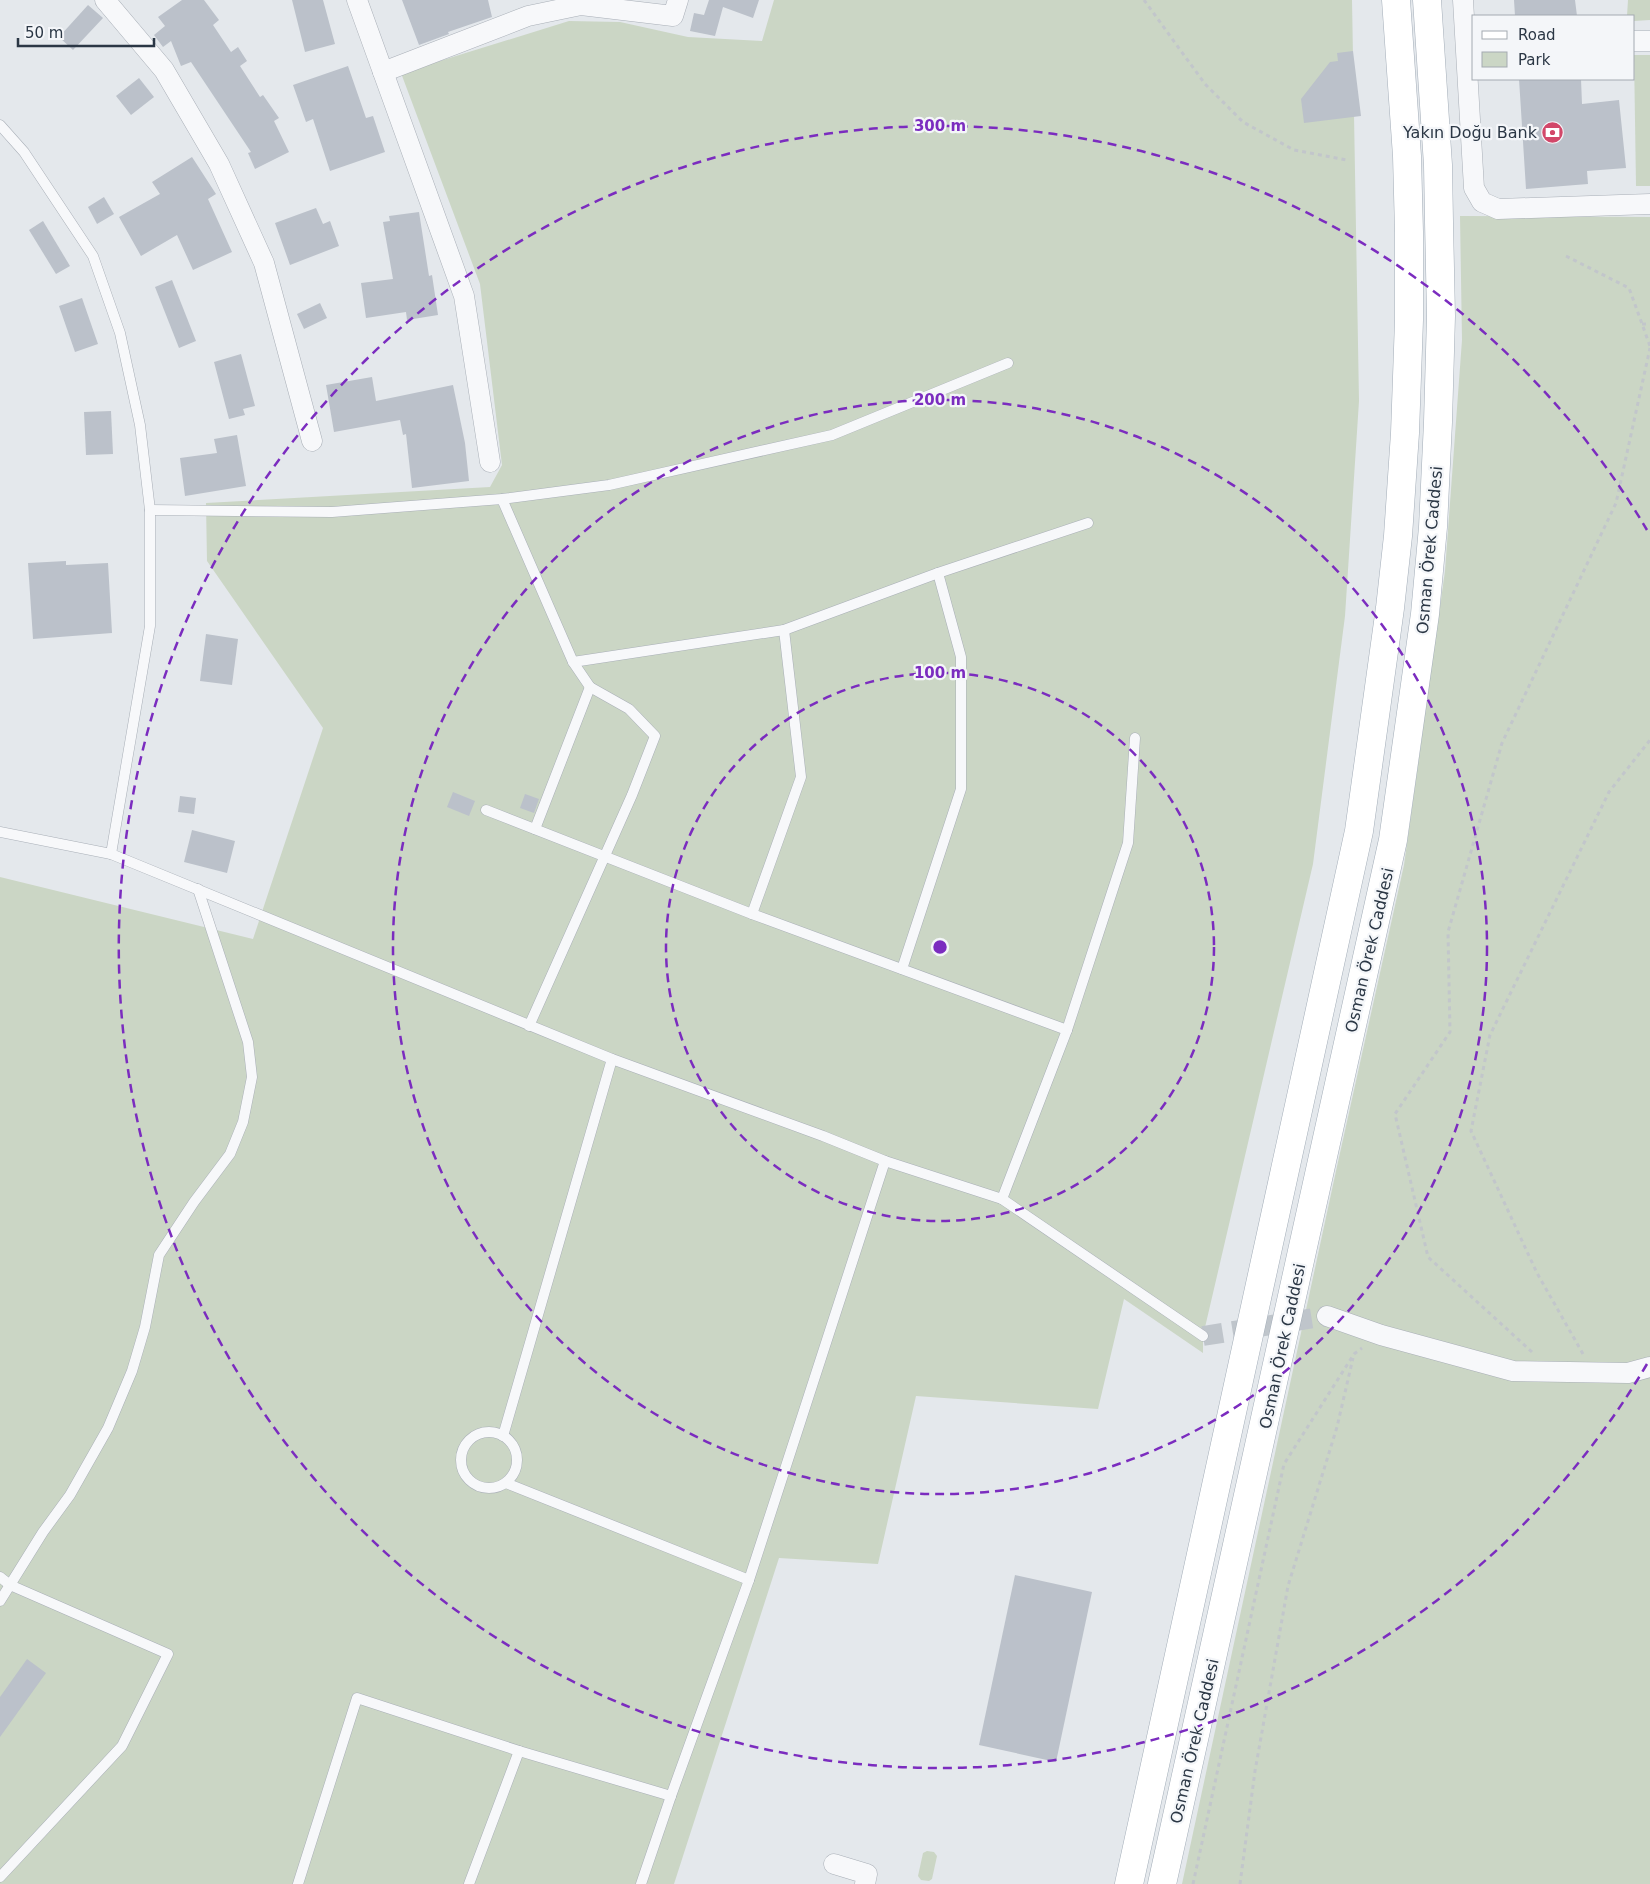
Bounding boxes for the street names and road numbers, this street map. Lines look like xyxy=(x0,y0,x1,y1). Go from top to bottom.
street label: Osman Örek Caddesi xyxy=(1413,465,1446,635)
street label: Osman Örek Caddesi xyxy=(1341,866,1398,1034)
street label: Osman Örek Caddesi xyxy=(1256,1262,1309,1430)
street label: Osman Örek Caddesi xyxy=(1166,1657,1223,1825)

